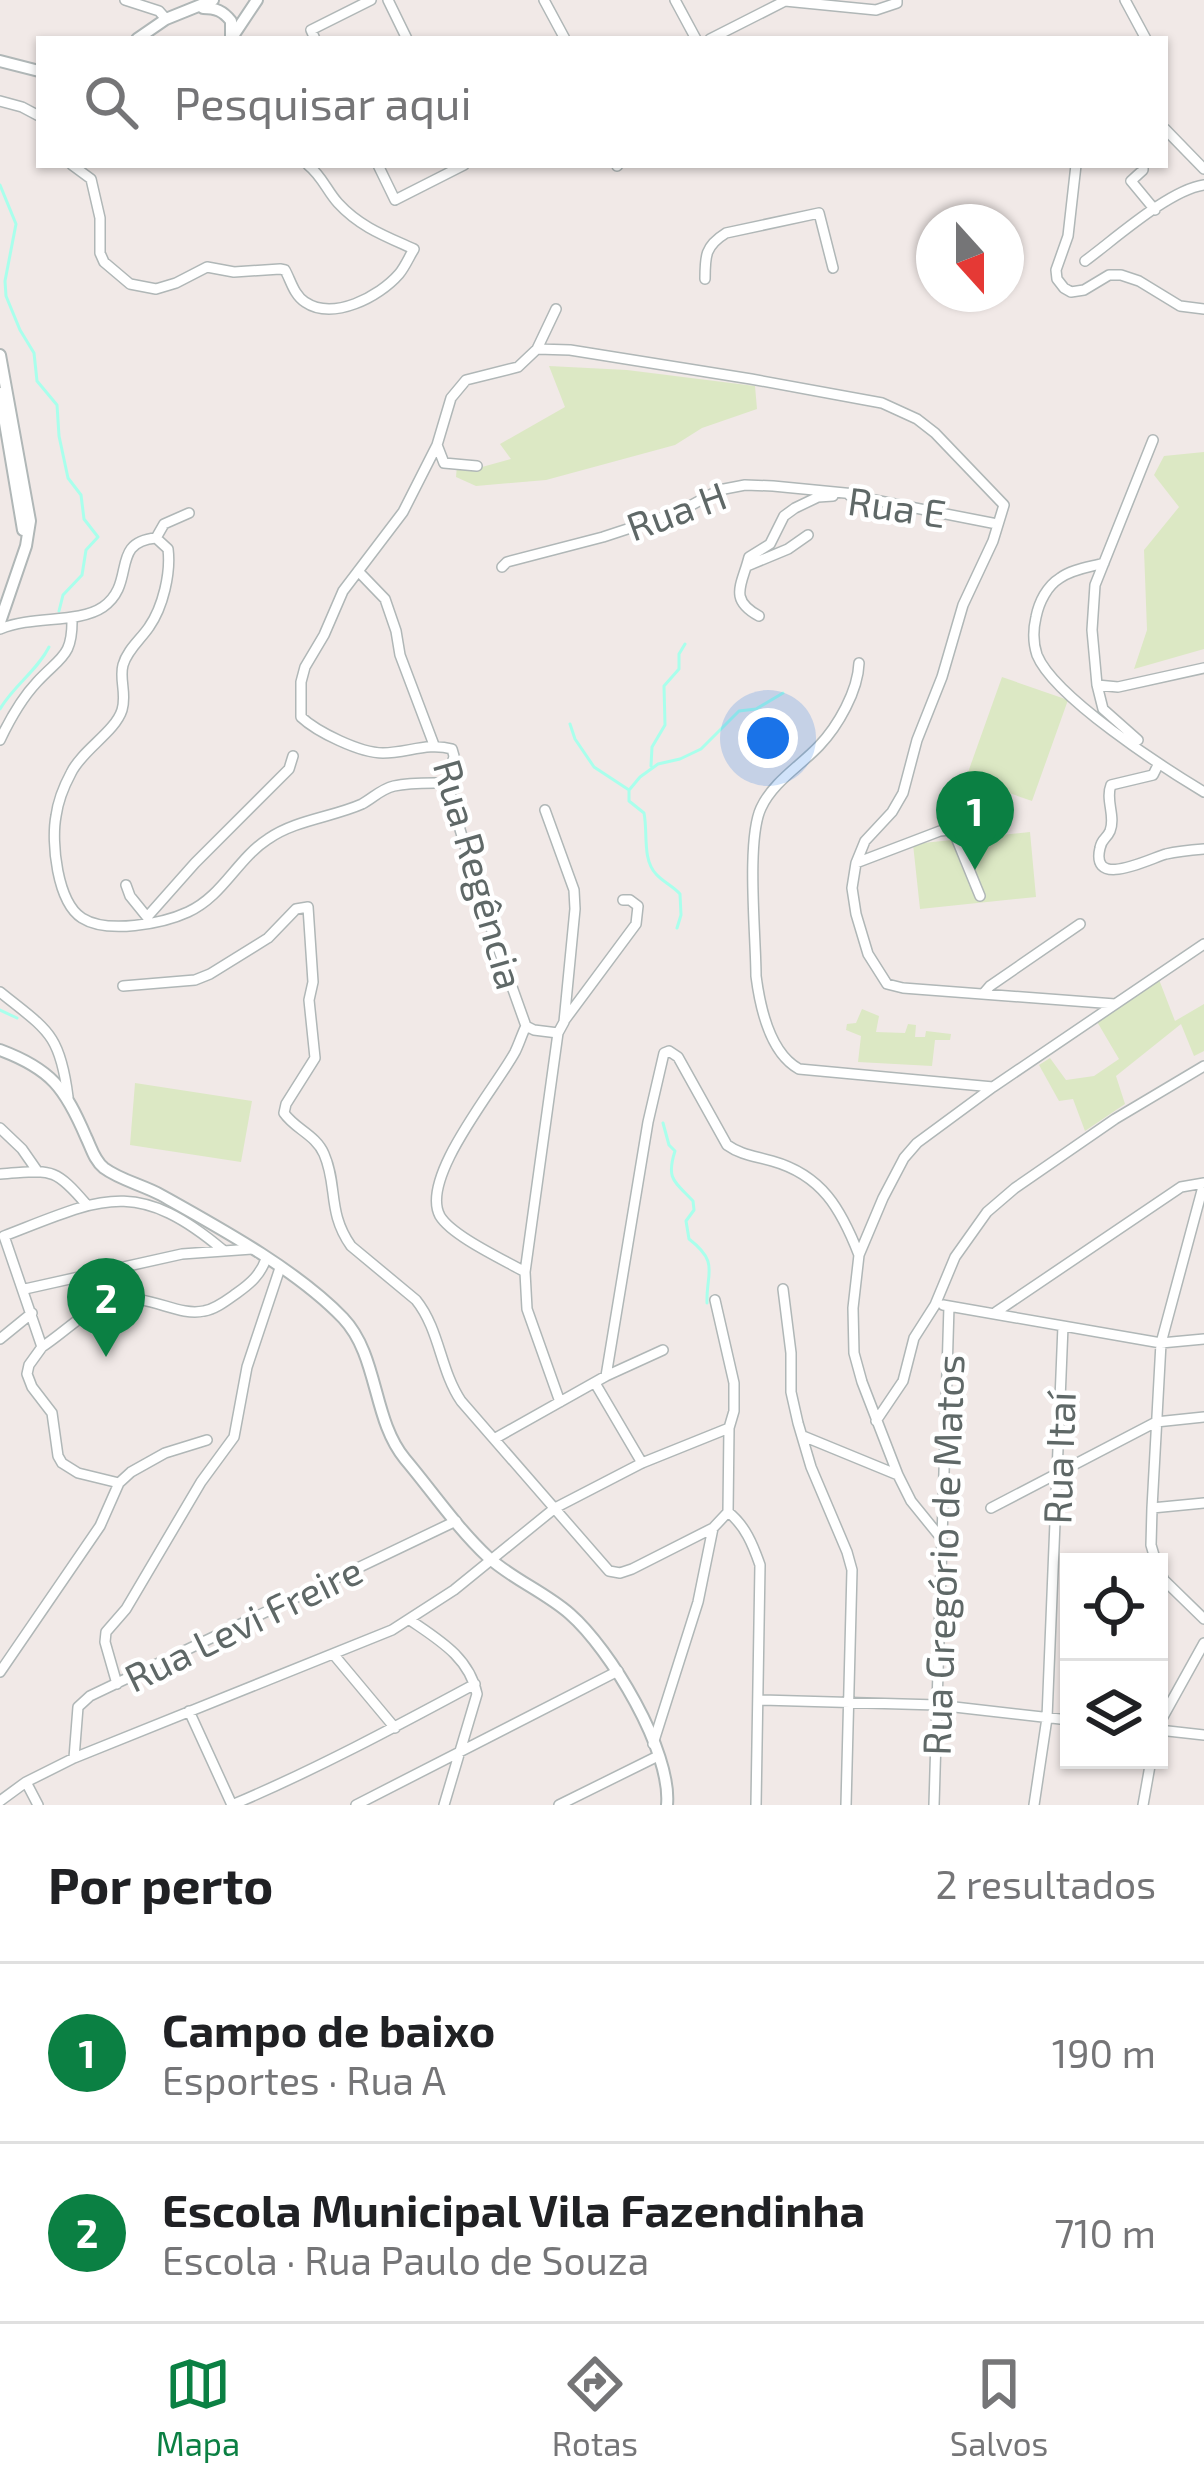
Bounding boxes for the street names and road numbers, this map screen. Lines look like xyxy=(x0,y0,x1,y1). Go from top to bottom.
street label: Rua H xyxy=(620,470,732,550)
street label: Rua E xyxy=(845,476,949,536)
street label: Rua Regência xyxy=(425,754,535,994)
street label: Rua Gregório de Matos xyxy=(912,1354,972,1756)
street label: Rua Itaí xyxy=(1032,1390,1084,1525)
street label: Rua Levi Freire xyxy=(117,1545,369,1701)

